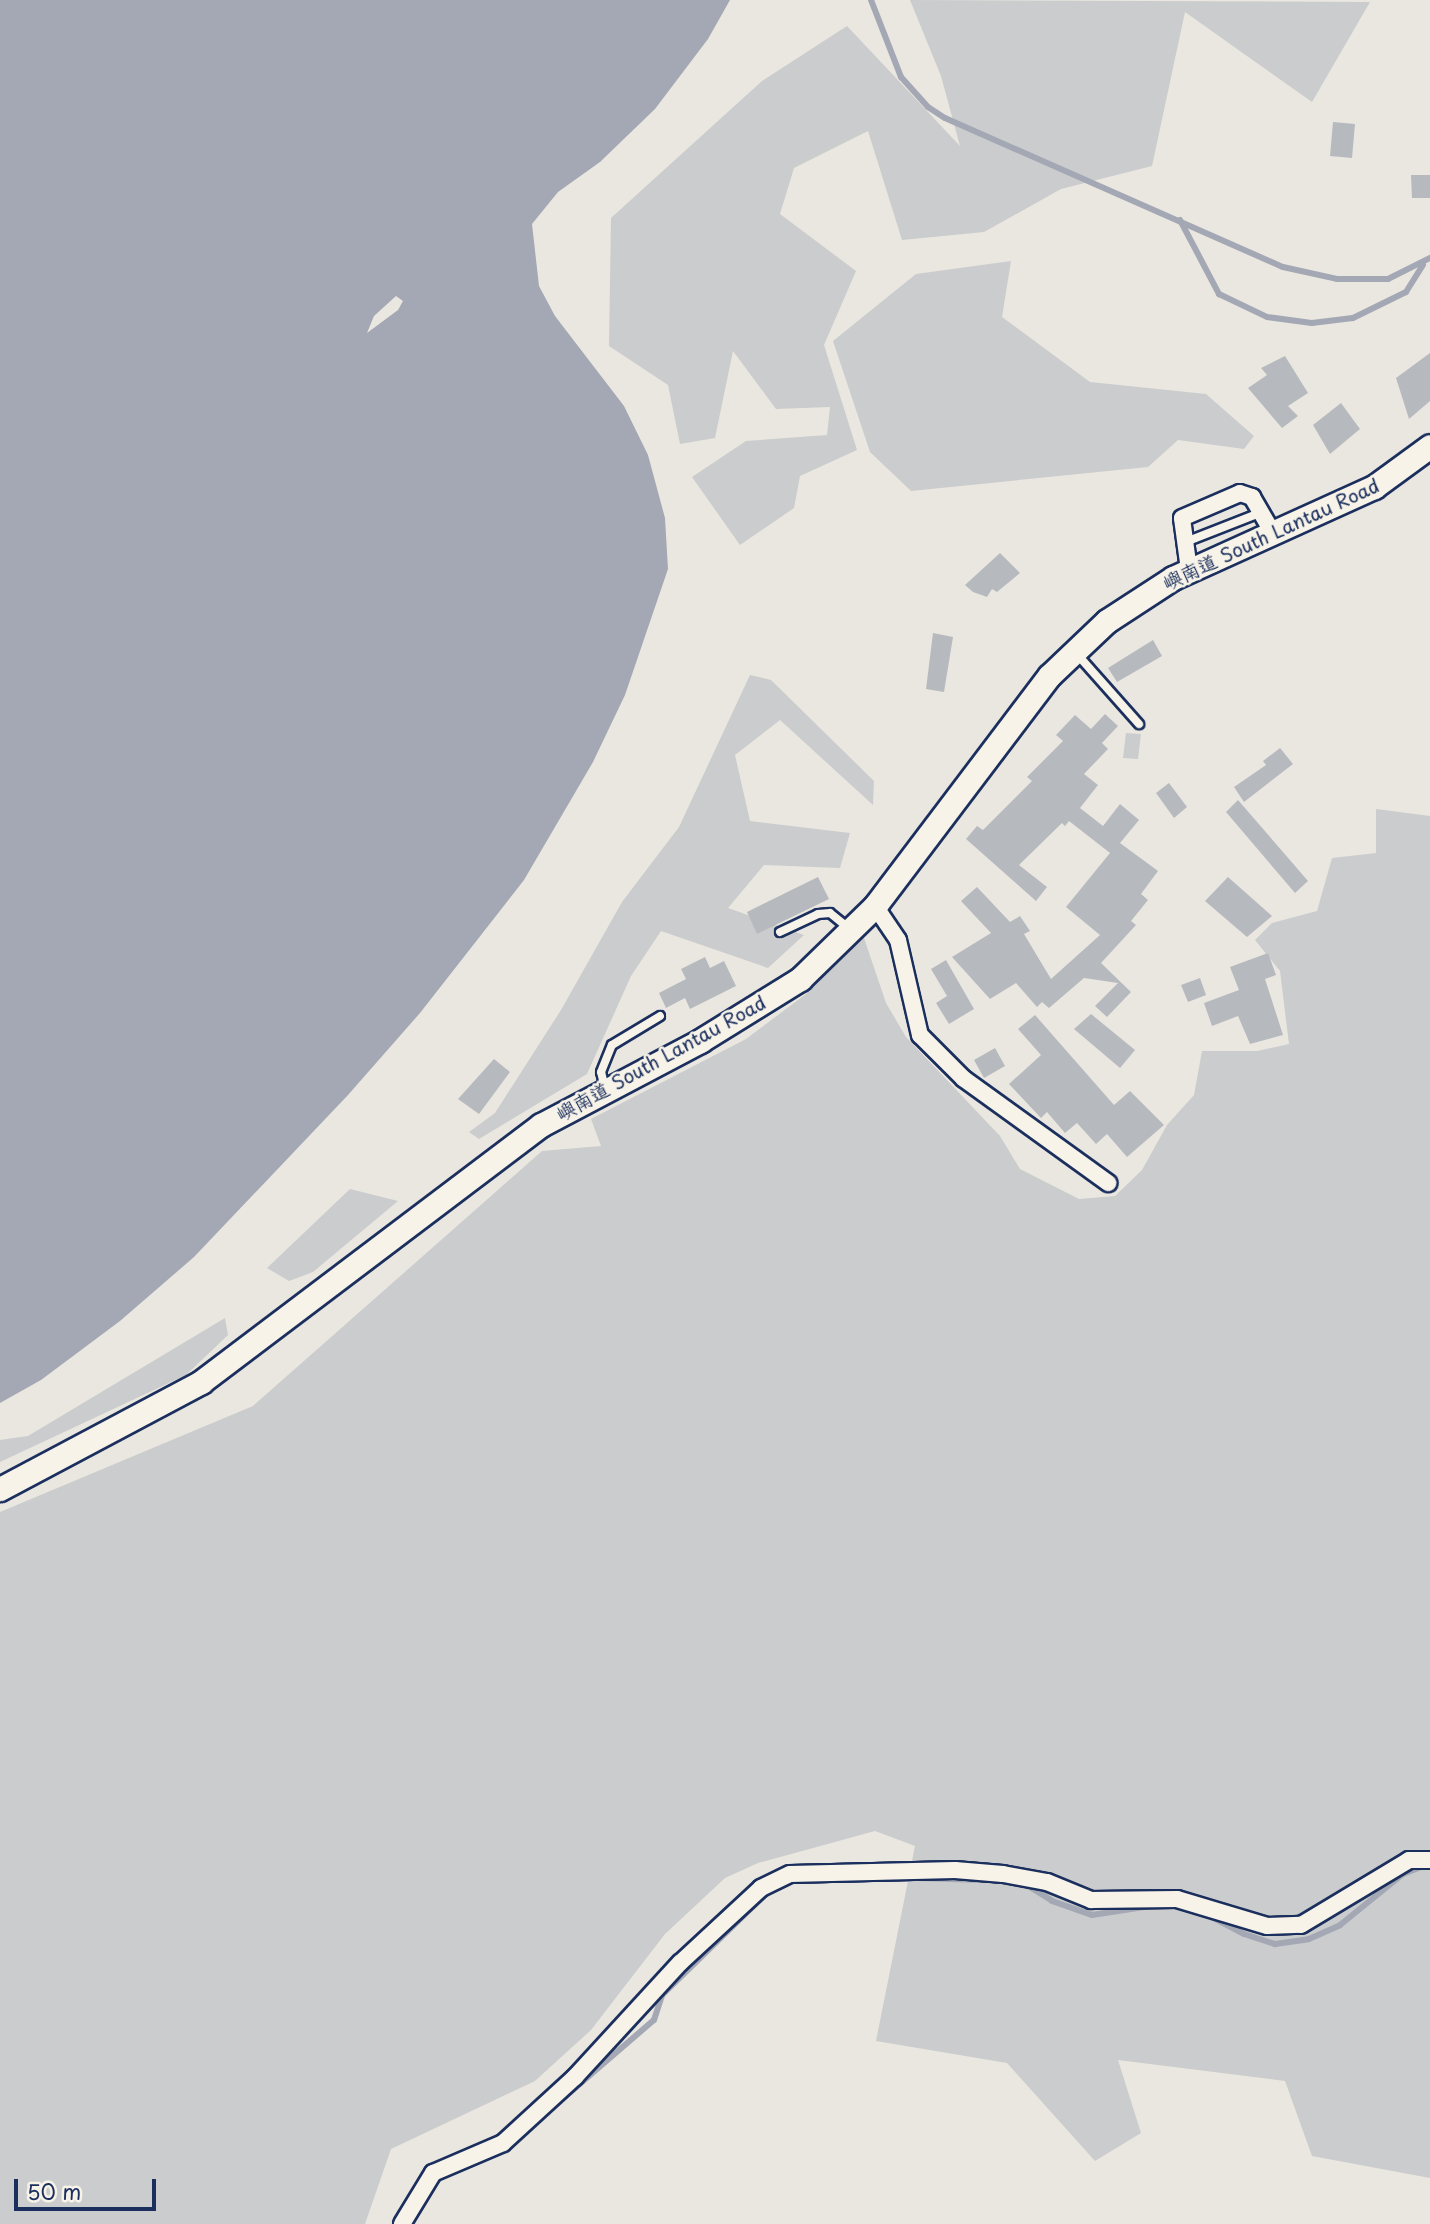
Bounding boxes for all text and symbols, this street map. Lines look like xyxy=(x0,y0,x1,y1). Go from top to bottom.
street label: 嶼南道 South Lantau Road xyxy=(1158,473,1384,595)
street label: 嶼南道 South Lantau Road xyxy=(552,990,770,1126)
scale bar xyxy=(18,2164,159,2208)
text: 50 m xyxy=(27,2175,81,2207)

